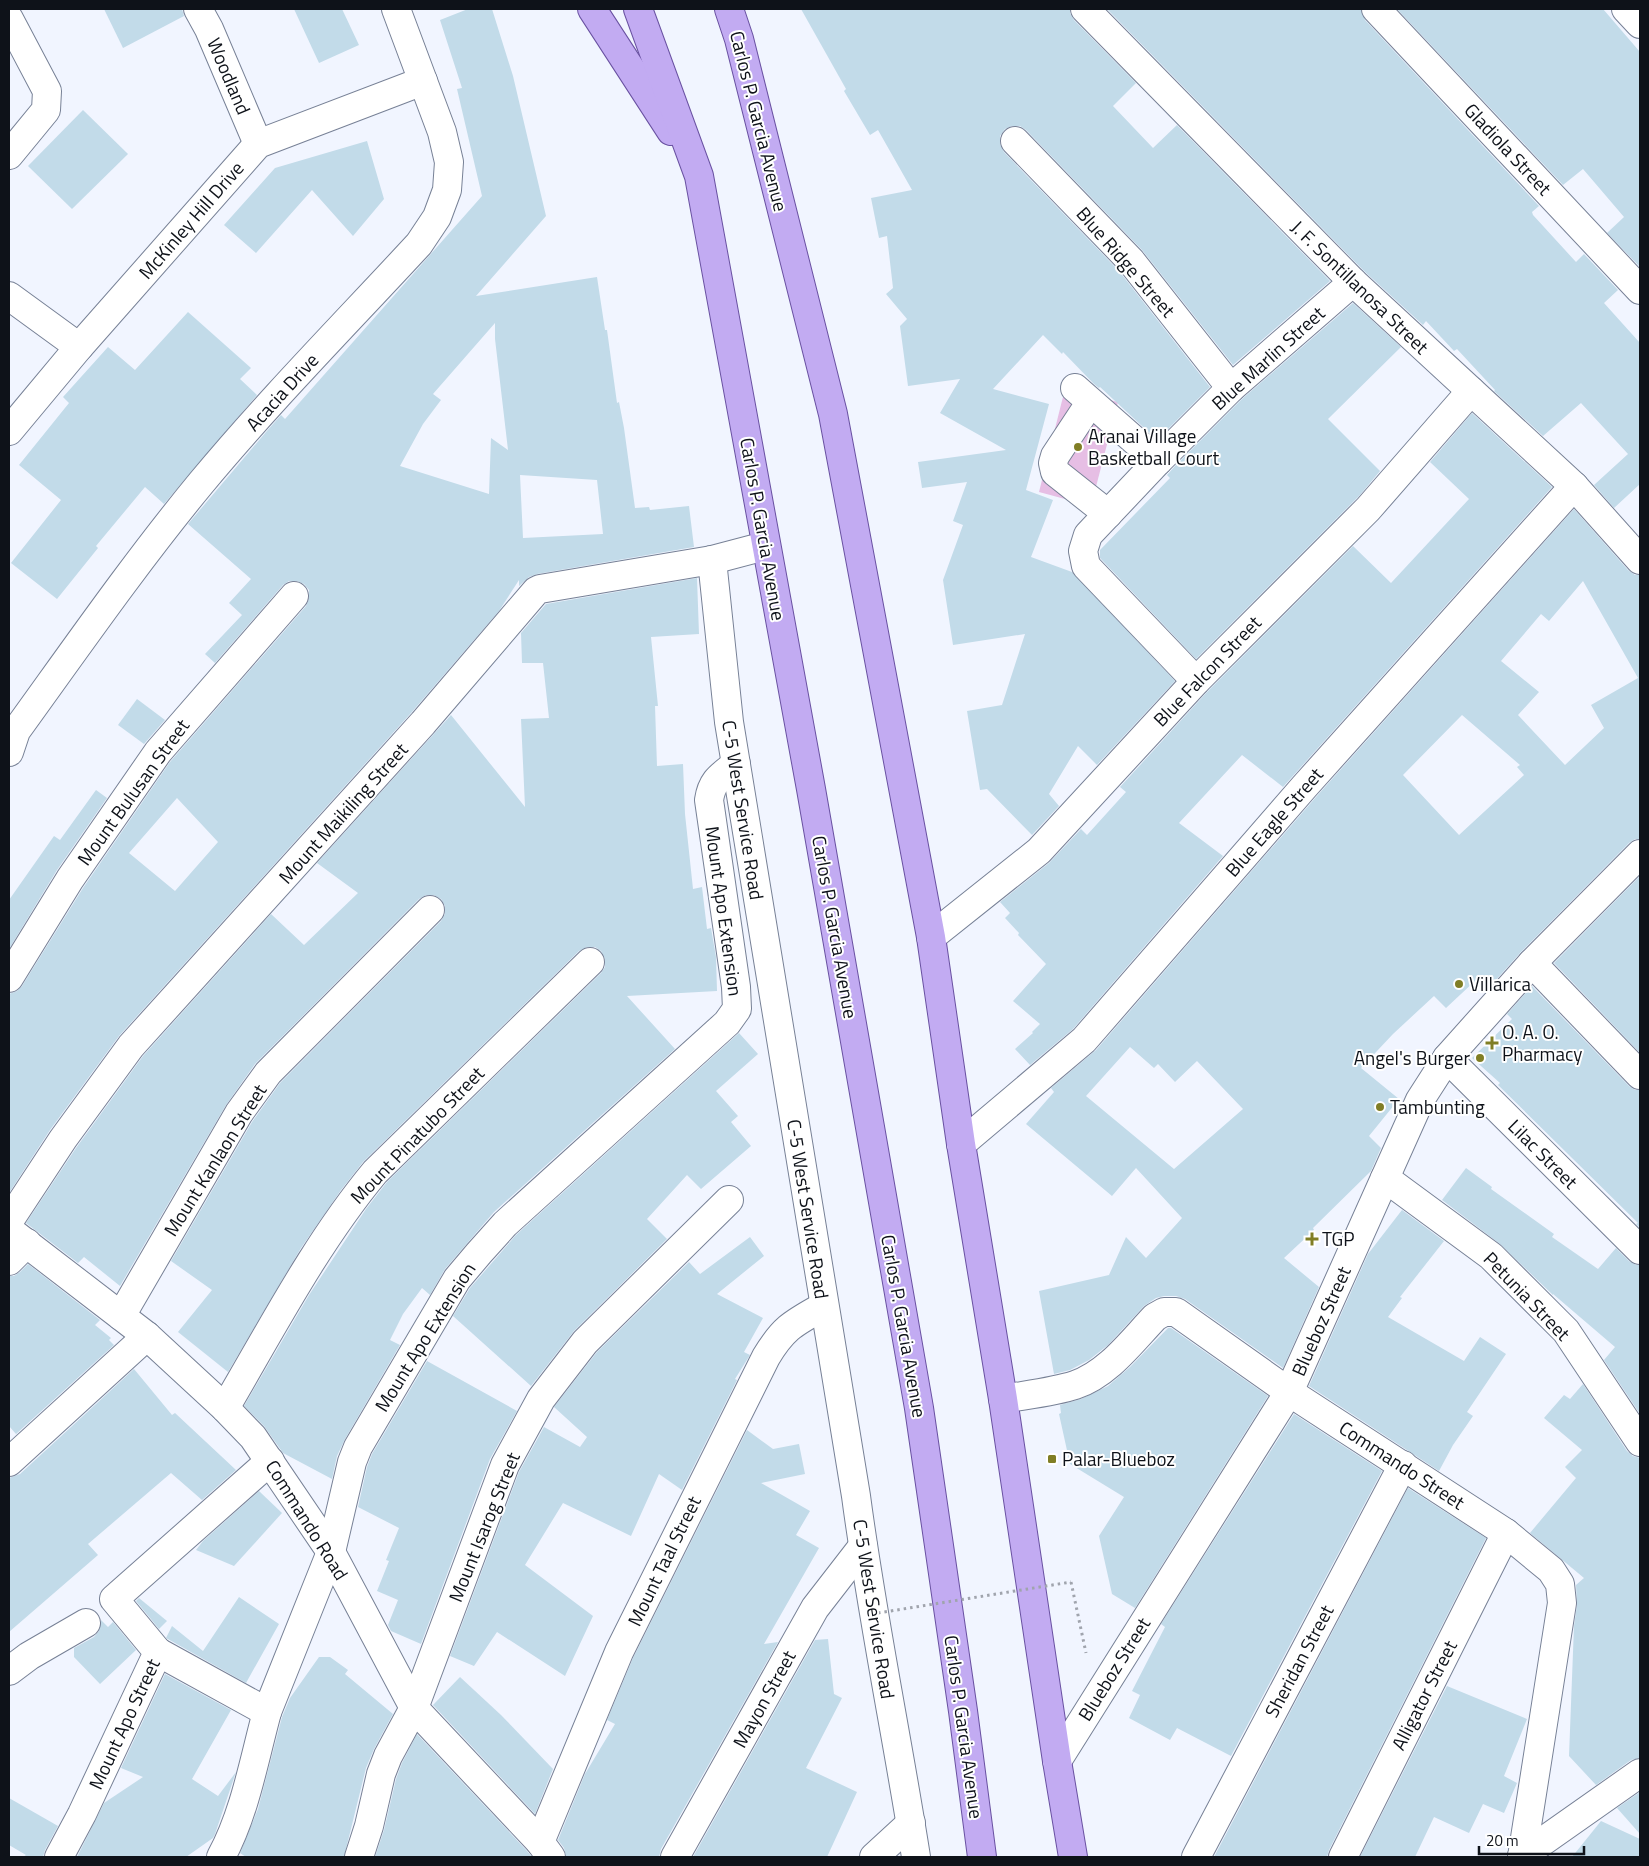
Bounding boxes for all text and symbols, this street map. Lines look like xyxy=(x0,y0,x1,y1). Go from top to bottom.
street label: Carlos P. Garcia Avenue xyxy=(723,28,796,214)
street label: Woodland xyxy=(200,33,259,119)
street label: Gladiola Street xyxy=(1458,96,1559,202)
street label: McKinley Hill Drive xyxy=(131,154,250,285)
street label: Blue Ridge Street xyxy=(1070,200,1183,324)
street label: J. F. Sontillanosa Street xyxy=(1285,213,1436,361)
street label: Blue Marlin Street xyxy=(1204,298,1331,417)
street label: Acacia Drive xyxy=(238,346,325,437)
place label: Aranai Village Basketball Court xyxy=(1088,421,1219,472)
street label: Carlos P. Garcia Avenue xyxy=(733,435,794,623)
marker: Aranai Village Basketball Court xyxy=(1072,441,1084,453)
street label: Blue Falcon Street xyxy=(1146,608,1268,733)
street label: Mount Bulusan Street xyxy=(69,712,196,871)
street label: C-5 West Service Road xyxy=(715,718,772,902)
street label: Mount Maikiling Street xyxy=(271,735,414,890)
street label: Blue Eagle Street xyxy=(1218,760,1330,883)
street label: Mount Apo Extension xyxy=(698,824,751,998)
street label: Carlos P. Garcia Avenue xyxy=(805,833,866,1021)
place label: Villarica xyxy=(1469,969,1532,998)
marker: Villarica xyxy=(1453,978,1465,990)
place label: O. A. O. Pharmacy xyxy=(1502,1017,1582,1068)
marker: O. A. O. Pharmacy xyxy=(1486,1037,1498,1049)
place label: Angel's Burger xyxy=(1354,1043,1470,1072)
marker: Angel's Burger xyxy=(1474,1052,1486,1064)
street label: Mount Pinatubo Street xyxy=(343,1059,491,1210)
street label: Mount Kanlaon Street xyxy=(156,1078,273,1242)
place label: Tambunting xyxy=(1390,1092,1485,1121)
marker: Tambunting xyxy=(1374,1101,1386,1113)
street label: Lilac Street xyxy=(1502,1112,1585,1195)
street label: C-5 West Service Road xyxy=(780,1117,837,1301)
place label: TGP xyxy=(1322,1224,1355,1253)
street label: Carlos P. Garcia Avenue xyxy=(874,1232,935,1420)
marker: TGP xyxy=(1306,1233,1318,1245)
street label: Petunia Street xyxy=(1477,1244,1578,1347)
street label: Mount Apo Extension xyxy=(367,1256,482,1417)
street label: Blueboz Street xyxy=(1283,1261,1358,1380)
street label: Commando Street xyxy=(1334,1413,1471,1516)
place label: Palar-Blueboz xyxy=(1062,1444,1175,1473)
street label: Mount Isarog Street xyxy=(440,1447,527,1606)
marker: Palar-Blueboz xyxy=(1046,1453,1058,1465)
street label: Commando Road xyxy=(259,1454,356,1586)
street label: Mount Taal Street xyxy=(619,1490,708,1631)
street label: C-5 West Service Road xyxy=(846,1517,903,1701)
street label: Sheridan Street xyxy=(1257,1599,1341,1722)
street label: Blueboz Street xyxy=(1070,1611,1157,1726)
street label: Carlos P. Garcia Avenue xyxy=(937,1633,992,1821)
street label: Alligator Street xyxy=(1383,1634,1464,1755)
street label: Mayon Street xyxy=(725,1644,803,1753)
street label: Mount Apo Street xyxy=(81,1653,167,1794)
scale bar xyxy=(1479,1824,1584,1856)
text: 20 m xyxy=(1486,1829,1519,1852)

